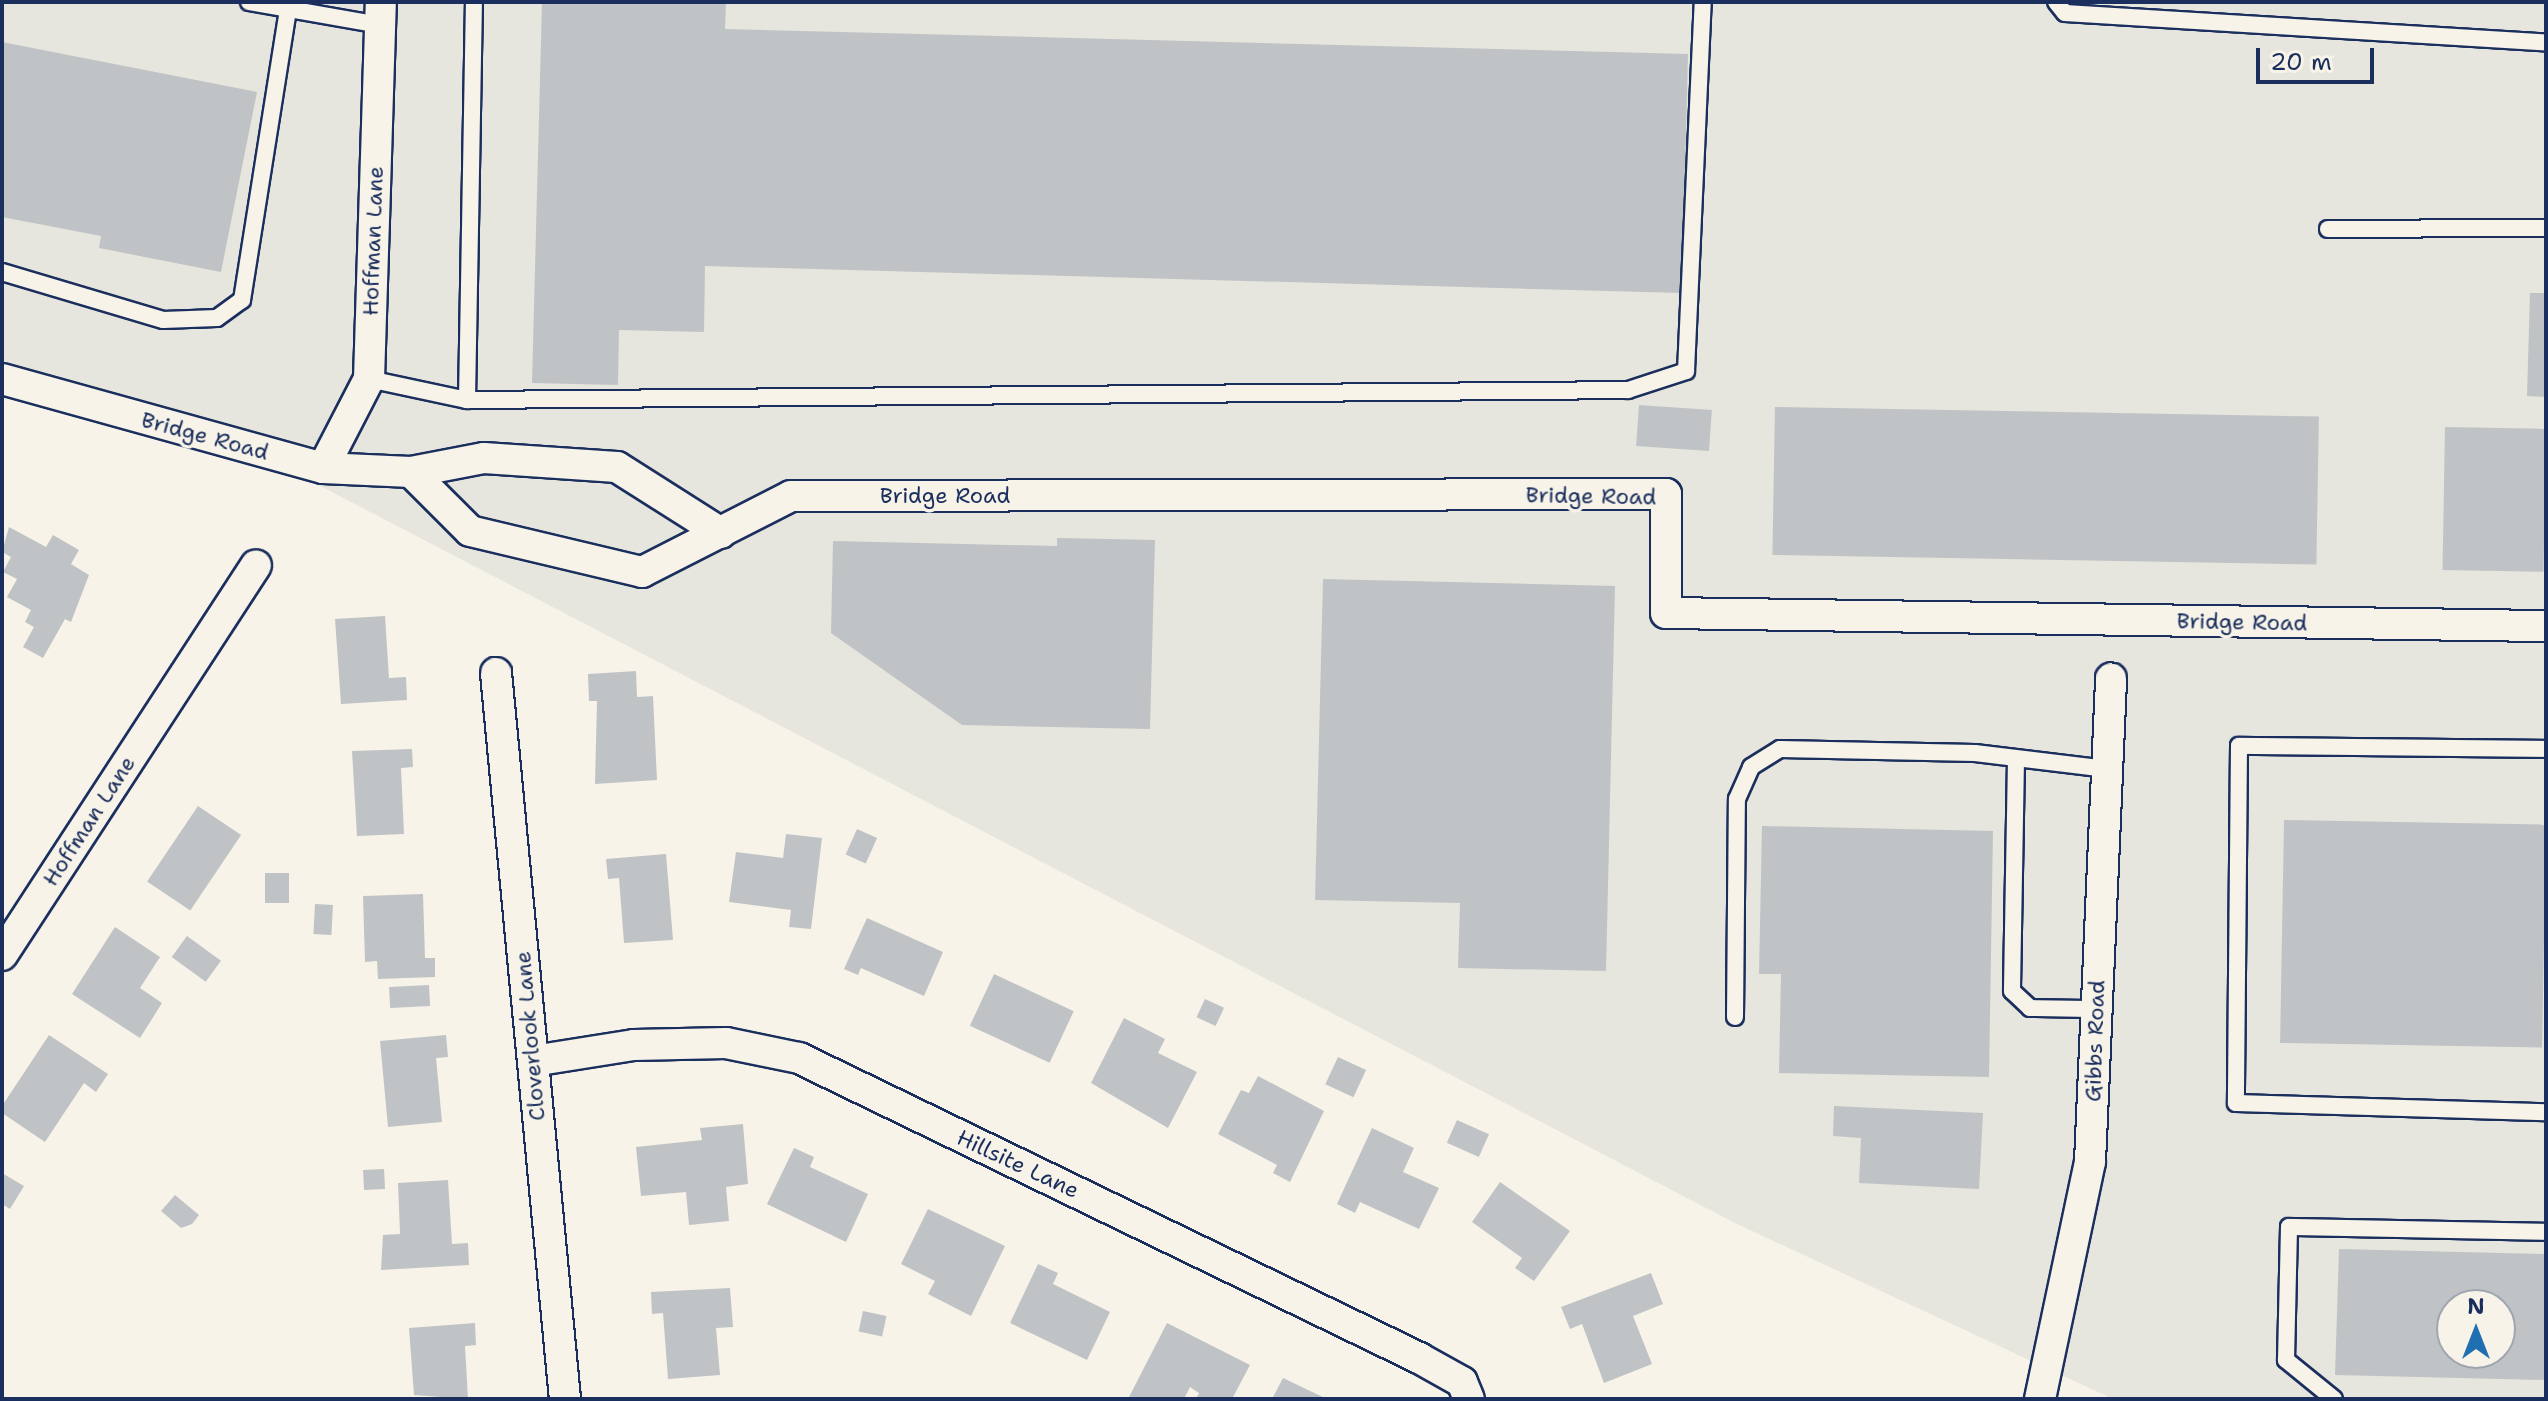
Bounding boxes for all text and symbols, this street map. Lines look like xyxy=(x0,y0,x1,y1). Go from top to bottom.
scale bar xyxy=(2260,32,2378,82)
text: 20 m xyxy=(2270,46,2332,78)
street label: Hoffman Lane xyxy=(357,166,389,316)
street label: Bridge Road xyxy=(138,406,272,466)
street label: Bridge Road xyxy=(1525,482,1657,510)
street label: Bridge Road xyxy=(880,483,1010,509)
street label: Bridge Road xyxy=(2176,608,2308,636)
street label: Hoffman Lane xyxy=(37,751,141,891)
street label: Cloverlook Lane xyxy=(509,950,551,1122)
street label: Gibbs Road xyxy=(2080,980,2110,1102)
street label: Hillsite Lane xyxy=(953,1124,1083,1204)
north arrow xyxy=(2436,1289,2516,1369)
text: N xyxy=(2467,1292,2485,1321)

